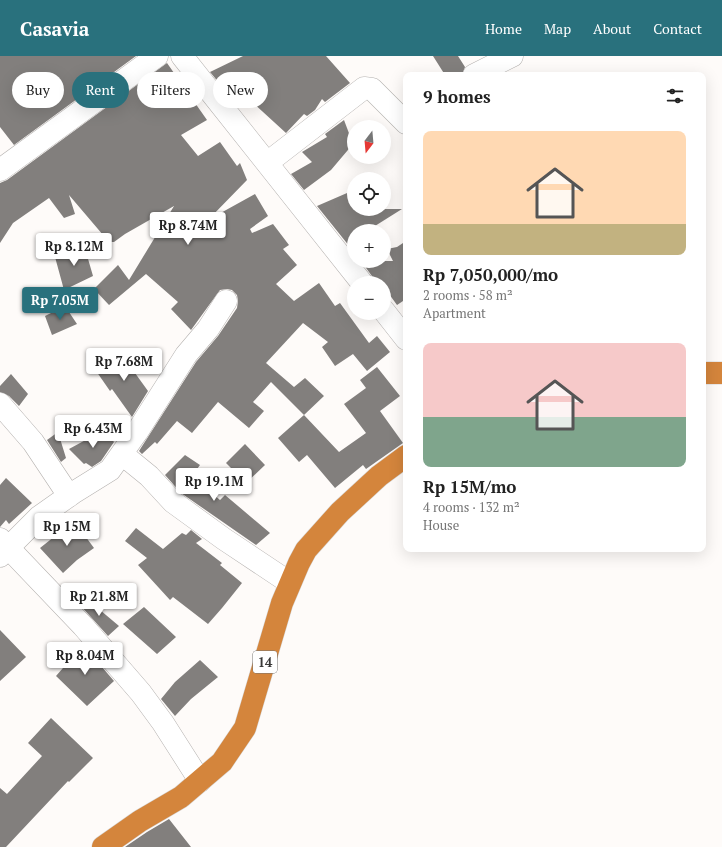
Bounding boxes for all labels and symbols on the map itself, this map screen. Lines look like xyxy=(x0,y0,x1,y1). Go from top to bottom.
north arrow xyxy=(347,120,391,164)
pin: Rp 8.74M xyxy=(147,212,229,246)
pin: Rp 8.12M xyxy=(33,233,115,267)
pin: Rp 7.05M xyxy=(19,287,101,321)
pin: Rp 7.68M xyxy=(83,348,165,382)
pin: Rp 6.43M xyxy=(52,415,134,449)
pin: Rp 19.1M xyxy=(173,468,255,502)
pin: Rp 15M xyxy=(34,513,100,547)
pin: Rp 21.8M xyxy=(58,583,140,617)
pin: Rp 8.04M xyxy=(44,642,126,676)
road number: 14 xyxy=(253,651,277,673)

